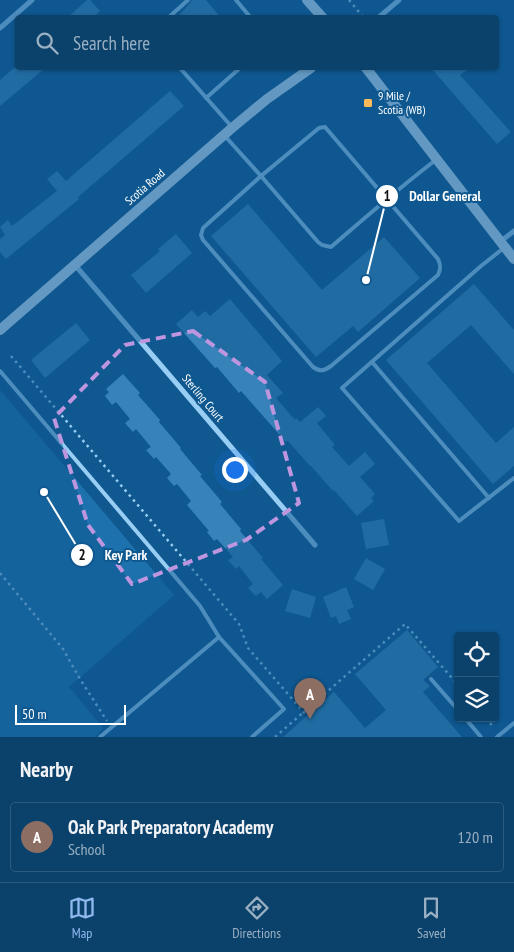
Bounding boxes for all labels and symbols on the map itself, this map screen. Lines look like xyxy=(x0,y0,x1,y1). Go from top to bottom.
place label: 9 Mile / Scotia (WB) xyxy=(378,88,425,117)
marker: 9 Mile / Scotia (WB) xyxy=(362,97,374,109)
street label: Scotia Road xyxy=(122,165,168,208)
callout: Dollar General xyxy=(374,181,491,210)
text: 1 xyxy=(383,186,391,205)
text: Dollar General xyxy=(409,187,481,205)
street label: Sterling Court xyxy=(179,371,228,425)
your location xyxy=(222,457,248,483)
callout: Key Park xyxy=(70,540,158,569)
text: 2 xyxy=(78,545,86,564)
text: Key Park xyxy=(105,546,148,564)
pin: A xyxy=(294,678,326,719)
scale bar xyxy=(15,702,126,725)

